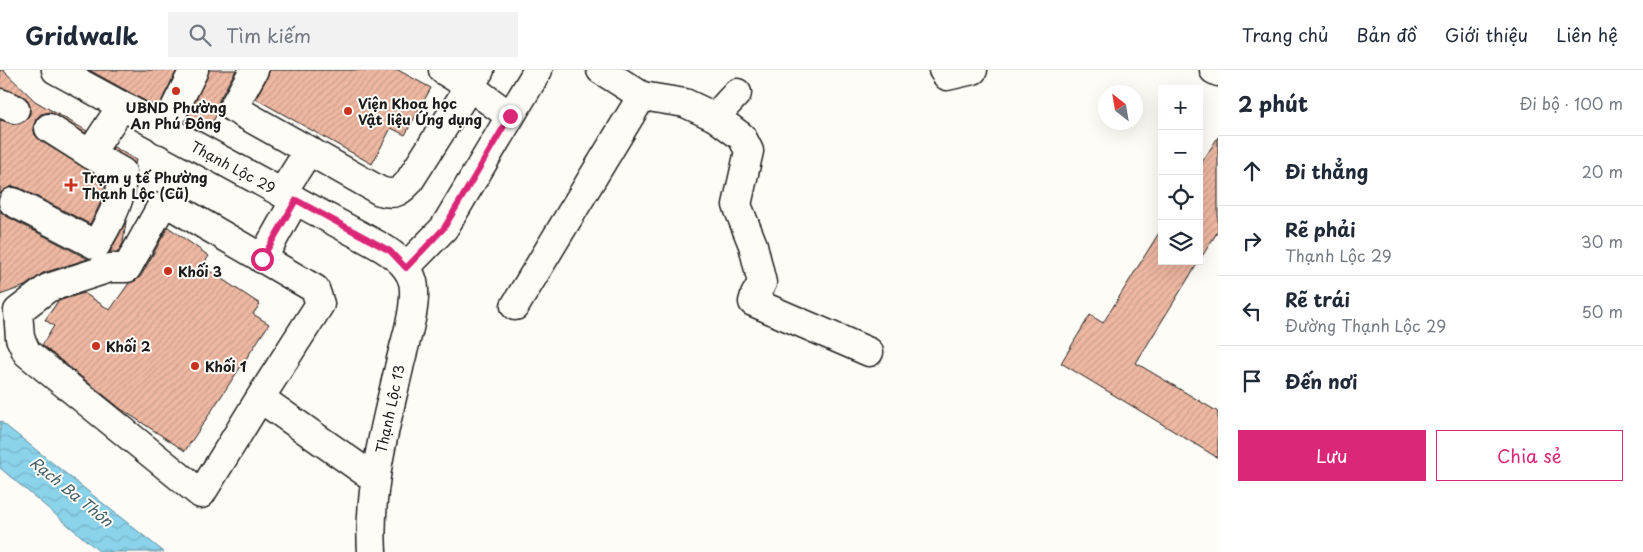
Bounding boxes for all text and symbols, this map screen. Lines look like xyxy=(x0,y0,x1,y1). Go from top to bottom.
search box xyxy=(168,12,518,57)
text: Gridwalk xyxy=(25,17,138,53)
icon: search xyxy=(186,21,214,49)
text: Tìm kiếm xyxy=(226,21,311,49)
text: Trang chủ xyxy=(1242,21,1329,48)
text: Bản đồ xyxy=(1357,21,1417,48)
text: Giới thiệu xyxy=(1445,21,1528,48)
text: Liên hệ xyxy=(1556,21,1618,48)
marker: UBND Phường An Phú Đông xyxy=(170,85,182,97)
north arrow xyxy=(1098,85,1143,130)
map controls xyxy=(1158,85,1203,265)
button: + xyxy=(1158,85,1203,130)
text: 2 phút xyxy=(1238,87,1308,119)
text: Đi bộ · 100 m xyxy=(1520,91,1623,115)
place label: Viện Khoa học Vật liệu Ứng dụng xyxy=(358,93,482,130)
place label: UBND Phường An Phú Đông xyxy=(126,97,226,134)
marker: Viện Khoa học Vật liệu Ứng dụng xyxy=(342,105,354,117)
route end xyxy=(499,105,522,128)
button: − xyxy=(1158,130,1203,175)
street label: Thạnh Lộc 29 xyxy=(187,136,279,198)
icon: ahead xyxy=(1238,157,1266,185)
text: Đi thẳng xyxy=(1285,157,1368,185)
text: 20 m xyxy=(1582,159,1623,183)
place label: Trạm y tế Phường Thạnh Lộc (Cũ) xyxy=(82,167,208,204)
button: locate xyxy=(1158,175,1203,220)
marker: Trạm y tế Phường Thạnh Lộc (Cũ) xyxy=(64,178,78,192)
text: Rẽ phải xyxy=(1285,215,1356,243)
button: layers xyxy=(1158,220,1203,265)
icon: right xyxy=(1238,227,1266,255)
text: 30 m xyxy=(1581,229,1623,253)
text: Thạnh Lộc 29 xyxy=(1285,243,1392,267)
route start xyxy=(251,248,274,271)
place label: Khối 3 xyxy=(178,261,222,282)
marker: Khối 3 xyxy=(162,265,174,277)
text: Rẽ trái xyxy=(1285,285,1350,313)
icon: left xyxy=(1238,297,1266,325)
text: 50 m xyxy=(1582,299,1623,323)
text: Đường Thạnh Lộc 29 xyxy=(1285,313,1446,337)
place label: Khối 2 xyxy=(106,336,151,357)
marker: Khối 2 xyxy=(90,340,102,352)
place label: Khối 1 xyxy=(205,356,247,377)
marker: Khối 1 xyxy=(189,360,201,372)
street label: Thạnh Lộc 13 xyxy=(370,363,410,455)
icon: arrive xyxy=(1238,367,1266,395)
text: Đến nơi xyxy=(1285,367,1358,395)
button: Lưu xyxy=(1238,430,1426,481)
button: Chia sẻ xyxy=(1436,430,1623,481)
water label: Rạch Ba Thôn xyxy=(26,450,119,532)

